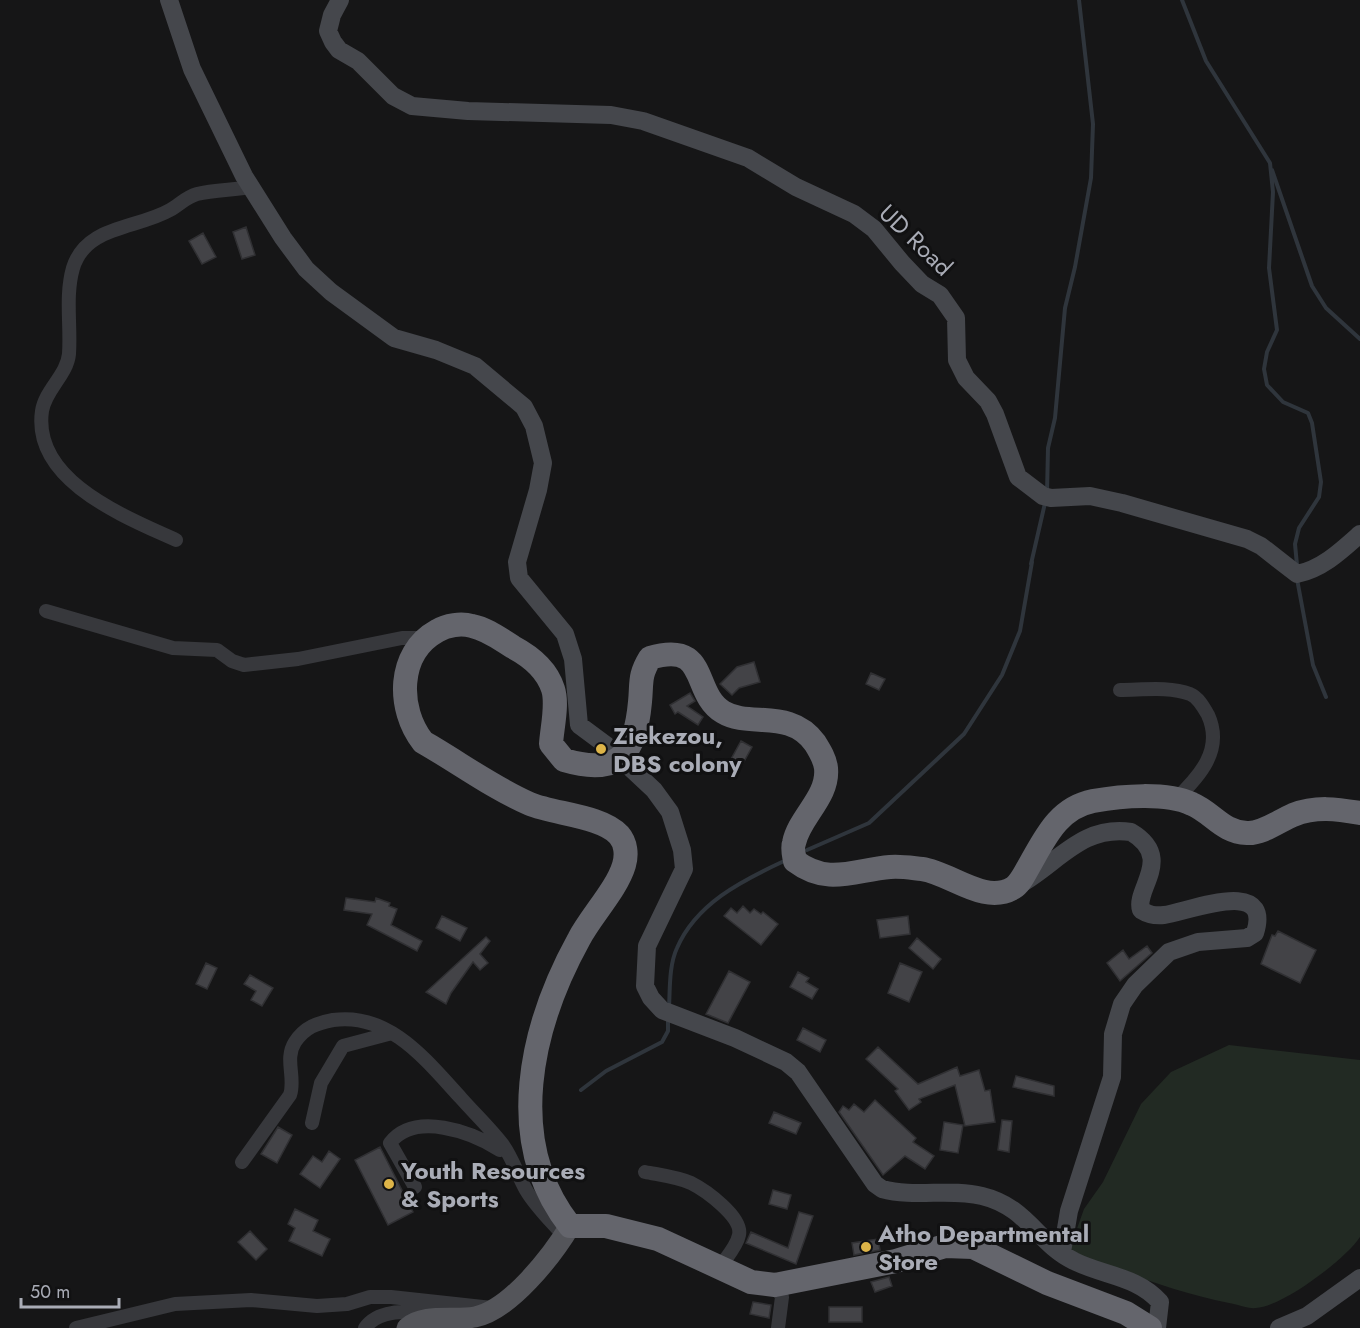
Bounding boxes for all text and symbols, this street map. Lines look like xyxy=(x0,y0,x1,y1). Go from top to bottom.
street label: UD Road xyxy=(871,196,961,284)
place label: Ziekezou, DBS colony xyxy=(613,718,742,781)
marker: Ziekezou, DBS colony xyxy=(594,742,608,756)
place label: Youth Resources & Sports xyxy=(400,1153,585,1216)
marker: Youth Resources & Sports xyxy=(382,1177,396,1191)
place label: Atho Departmental Store xyxy=(877,1216,1089,1279)
marker: Atho Departmental Store xyxy=(859,1240,873,1254)
scale bar xyxy=(21,1271,118,1309)
text: 50 m xyxy=(30,1279,70,1305)

